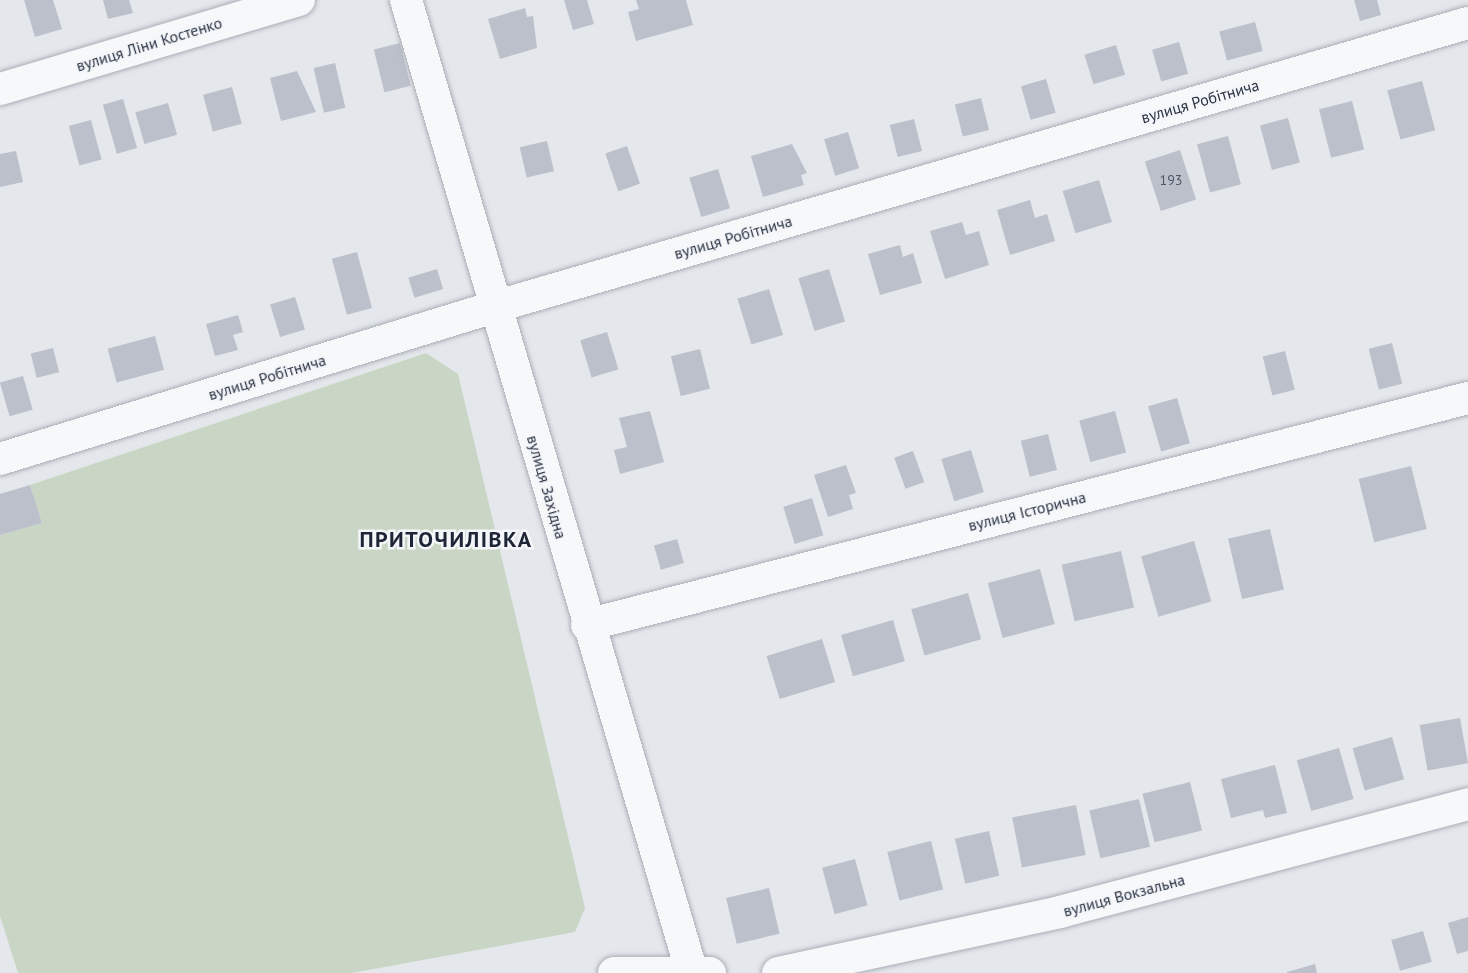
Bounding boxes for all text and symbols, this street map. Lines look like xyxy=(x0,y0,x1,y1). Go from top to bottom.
street label: вулиця Ліни Костенко xyxy=(74,13,224,75)
street label: вулиця Робітнича xyxy=(1139,75,1261,127)
house number: 193 xyxy=(1160,172,1182,188)
street label: вулиця Робітнича xyxy=(672,211,794,263)
street label: вулиця Робітнича xyxy=(206,350,328,404)
street label: вулиця Західна xyxy=(523,433,571,541)
street label: вулиця Історична xyxy=(966,487,1088,535)
district label: ПРИТОЧИЛІВКА xyxy=(359,527,533,553)
street label: вулиця Вокзальна xyxy=(1061,870,1187,920)

